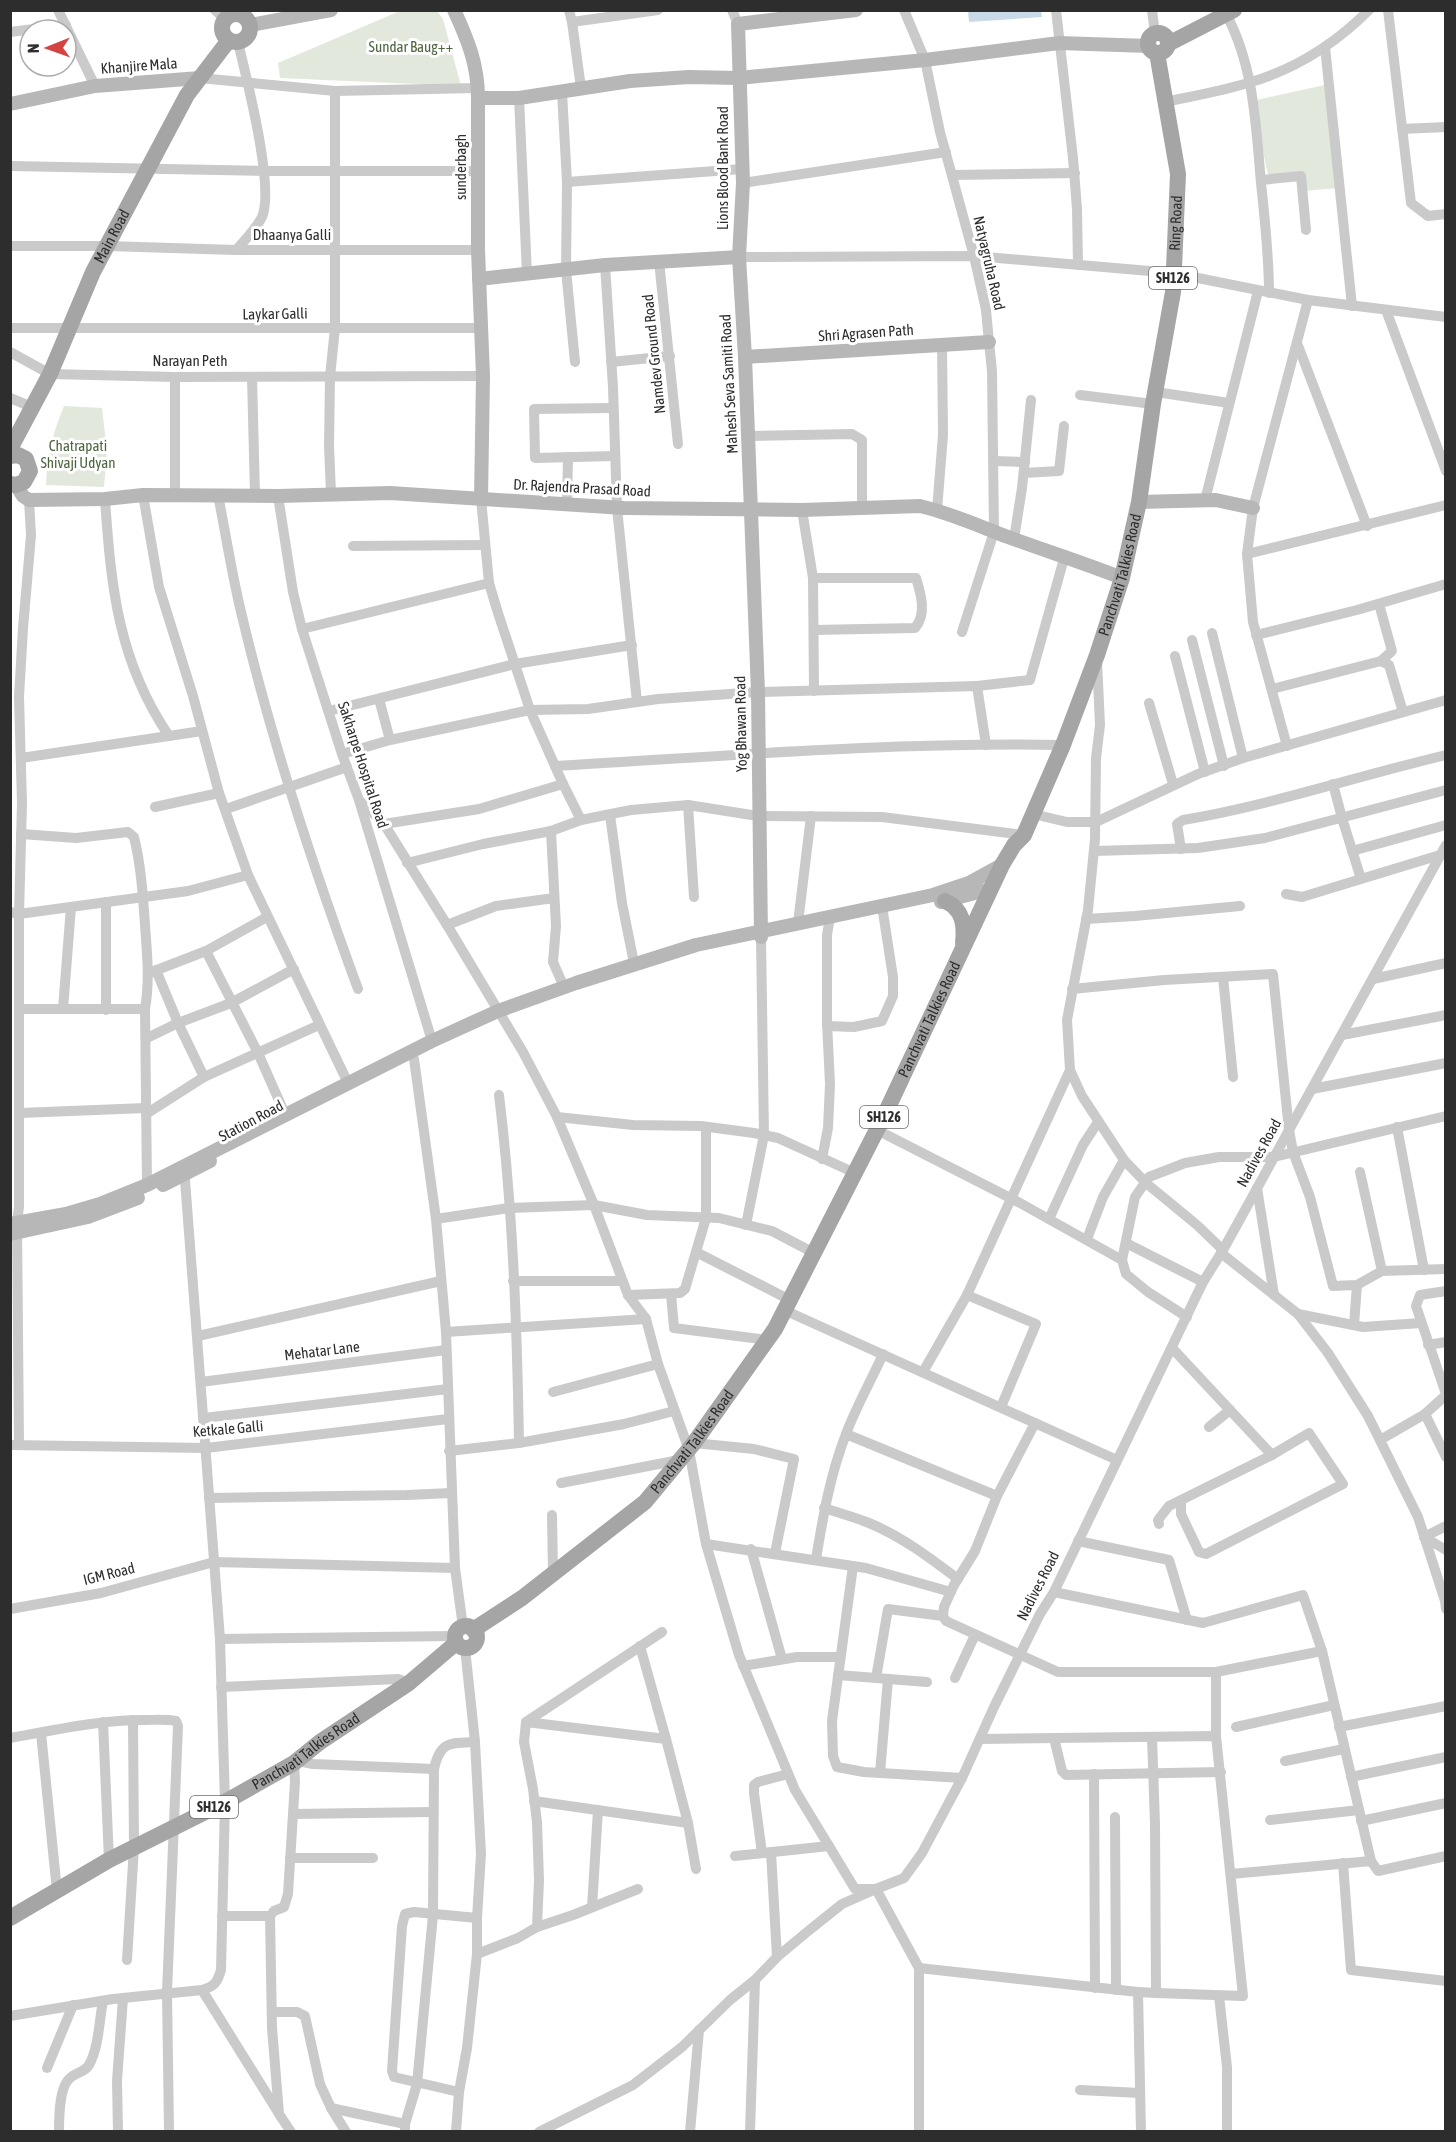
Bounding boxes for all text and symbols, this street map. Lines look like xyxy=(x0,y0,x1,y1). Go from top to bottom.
north arrow xyxy=(18,18,78,78)
park label: Sundar Baug++ xyxy=(369,38,454,55)
text: N xyxy=(24,43,42,53)
street label: Khanjire Mala xyxy=(100,54,178,77)
street label: Lions Blood Bank Road xyxy=(714,106,731,230)
street label: sunderbagh xyxy=(452,134,469,200)
street label: Ring Road xyxy=(1166,195,1185,251)
street label: Main Road xyxy=(90,206,133,266)
street label: Natyagruha Road xyxy=(970,214,1009,312)
street label: Dhaanya Galli xyxy=(253,226,331,243)
road number: SH126 xyxy=(1149,267,1197,289)
street label: Namdev Ground Road xyxy=(639,293,668,415)
street label: Laykar Galli xyxy=(242,304,308,323)
street label: Mahesh Seva Samiti Road xyxy=(716,314,741,454)
street label: Shri Agrasen Path xyxy=(818,321,914,344)
street label: Narayan Peth xyxy=(153,352,227,369)
park label: Chatrapati Shivaji Udyan xyxy=(40,437,116,471)
street label: Dr. Rajendra Prasad Road xyxy=(513,475,651,500)
street label: Panchvati Talkies Road xyxy=(1095,512,1144,638)
street label: Yog Bhawan Road xyxy=(731,676,750,772)
street label: Sakharpe Hospital Road xyxy=(335,699,392,830)
street label: Panchvati Talkies Road xyxy=(894,959,963,1080)
street label: Station Road xyxy=(216,1097,286,1145)
road number: SH126 xyxy=(860,1106,908,1128)
street label: Nadives Road xyxy=(1233,1116,1284,1190)
street label: Mehatar Lane xyxy=(283,1337,361,1364)
street label: Panchvati Talkies Road xyxy=(647,1387,737,1497)
street label: Ketkale Galli xyxy=(192,1417,264,1440)
street label: Nadives Road xyxy=(1013,1548,1062,1623)
street label: IGM Road xyxy=(81,1559,136,1588)
street label: Panchvati Talkies Road xyxy=(249,1709,363,1793)
road number: SH126 xyxy=(190,1796,238,1818)

